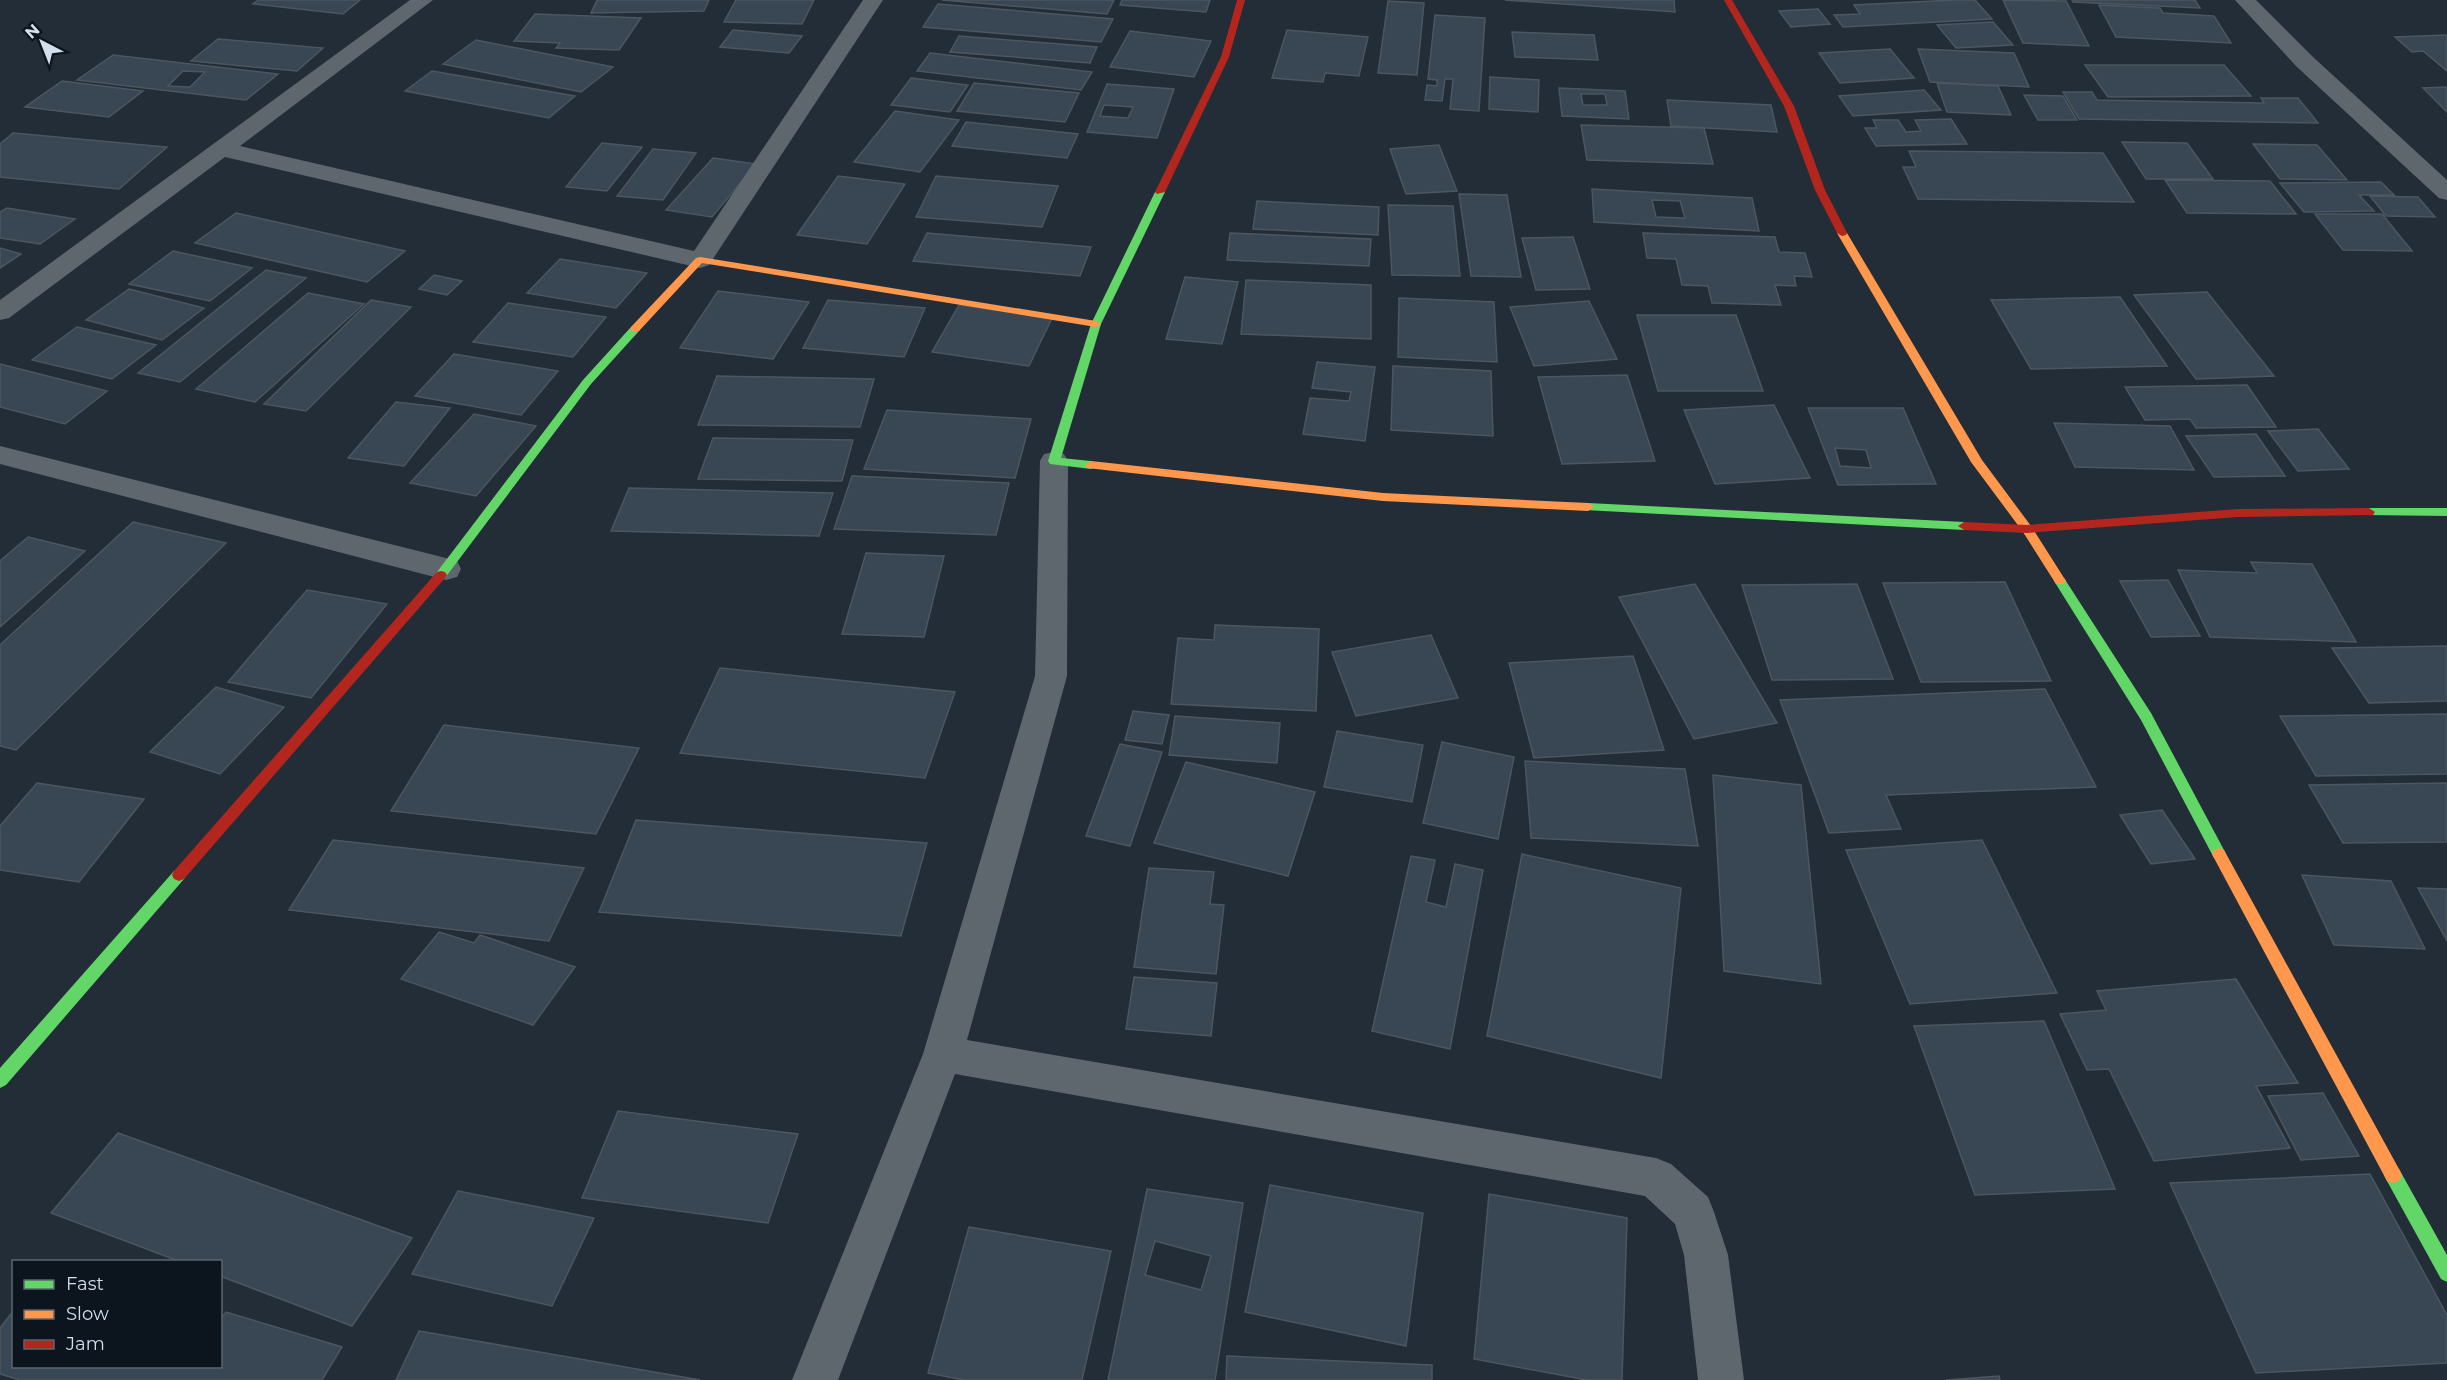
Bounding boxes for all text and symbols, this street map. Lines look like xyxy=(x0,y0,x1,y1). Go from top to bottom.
north arrow xyxy=(12,12,72,72)
text: N xyxy=(21,20,43,43)
legend xyxy=(12,1260,222,1368)
text: Fast xyxy=(66,1273,104,1295)
text: Slow xyxy=(66,1303,109,1325)
text: Jam xyxy=(65,1333,105,1355)

